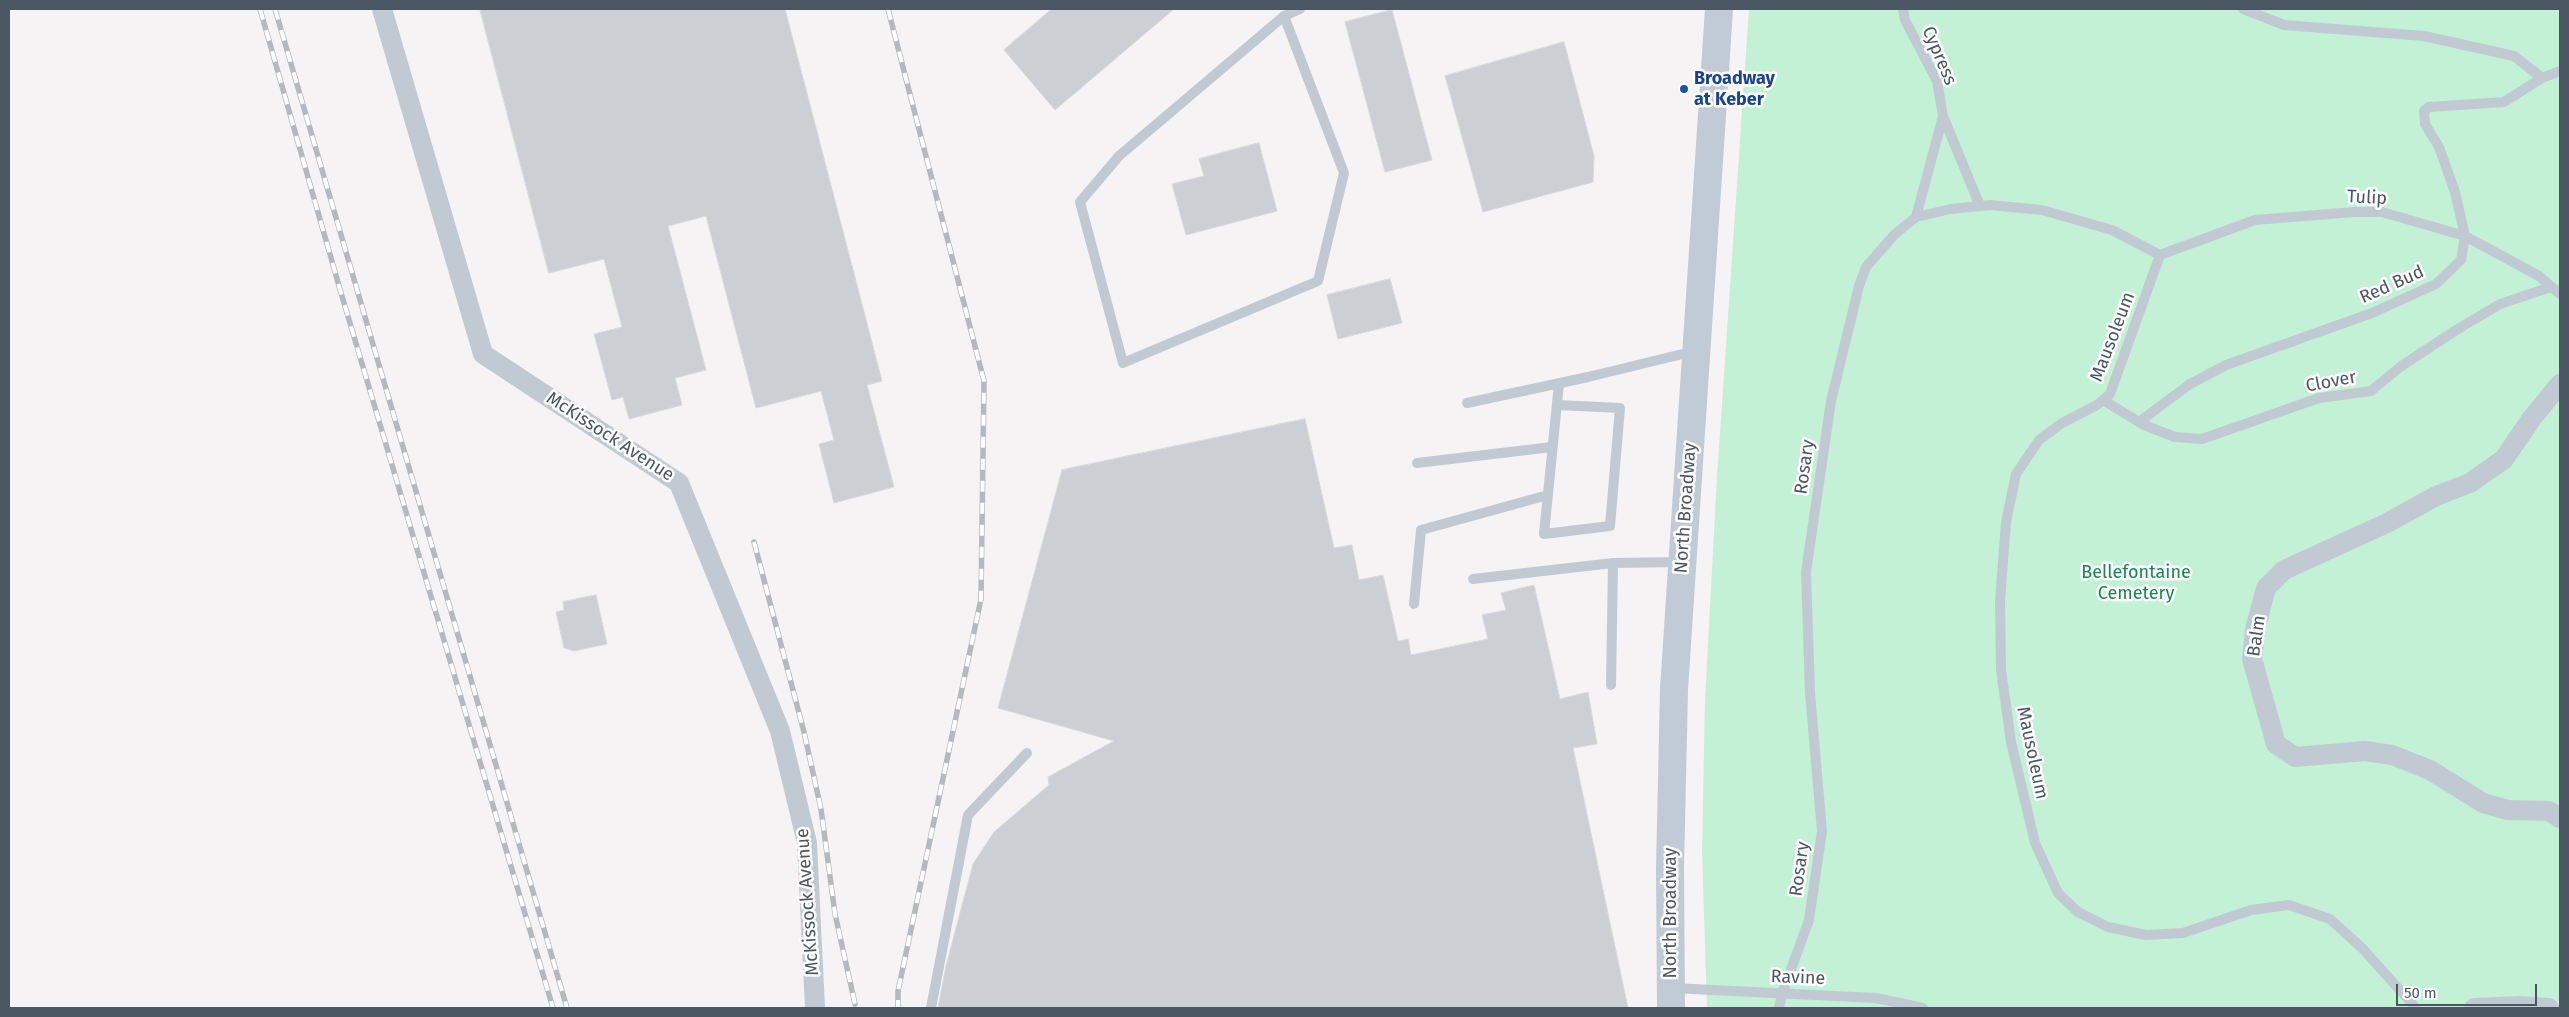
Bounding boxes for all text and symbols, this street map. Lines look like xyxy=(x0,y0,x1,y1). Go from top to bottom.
street label: Cypress xyxy=(1917,23,1961,89)
place label: Broadway at Keber xyxy=(1694,68,1775,110)
marker: Broadway at Keber xyxy=(1678,83,1690,95)
street label: Tulip xyxy=(2346,186,2388,210)
street label: Red Bud xyxy=(2356,261,2428,309)
street label: Mausoleum xyxy=(2086,289,2140,385)
street label: Clover xyxy=(2304,367,2358,397)
street label: McKissock Avenue xyxy=(542,388,678,486)
street label: Rosary xyxy=(1790,438,1820,496)
street label: North Broadway xyxy=(1671,442,1701,574)
park label: Bellefontaine Cemetery xyxy=(2081,562,2191,604)
street label: Balm xyxy=(2243,614,2271,658)
street label: Mausoleum xyxy=(2012,705,2052,801)
street label: McKissock Avenue xyxy=(792,828,824,976)
street label: Rosary xyxy=(1785,840,1815,898)
street label: North Broadway xyxy=(1660,848,1682,978)
street label: Ravine xyxy=(1770,966,1826,990)
scale bar xyxy=(2399,974,2540,1006)
text: 50 m xyxy=(2404,984,2437,1002)

